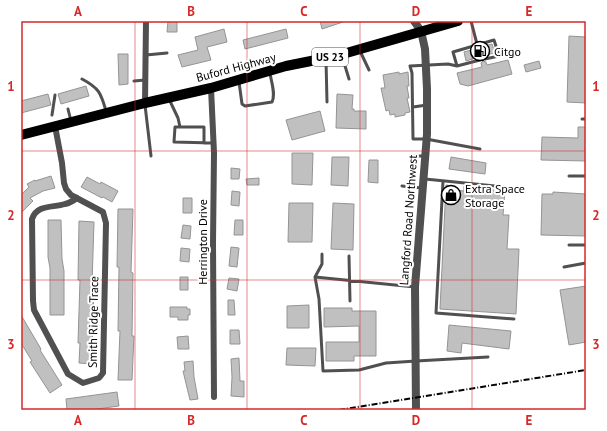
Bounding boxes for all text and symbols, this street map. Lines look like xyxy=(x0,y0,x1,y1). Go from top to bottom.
text: A xyxy=(74,3,82,20)
text: B xyxy=(187,3,195,20)
text: C xyxy=(300,3,308,20)
text: D xyxy=(412,3,420,20)
text: E xyxy=(526,3,533,20)
fuel station icon: Citgo xyxy=(469,40,491,62)
place label: Citgo xyxy=(494,44,521,59)
road number: US 23 xyxy=(312,48,348,66)
street label: Buford Highway xyxy=(194,49,278,85)
text: 1 xyxy=(7,78,15,95)
text: 1 xyxy=(592,78,600,95)
street label: Langford Road Northwest xyxy=(396,154,420,286)
place label: Extra Space Storage xyxy=(465,181,525,210)
shop icon: Extra Space Storage xyxy=(440,184,462,206)
street label: Herrington Drive xyxy=(195,199,210,285)
text: 2 xyxy=(7,207,15,224)
text: 2 xyxy=(592,207,600,224)
street label: Smith Ridge Trace xyxy=(85,276,101,368)
text: 3 xyxy=(7,336,15,353)
text: 3 xyxy=(592,336,600,353)
text: A xyxy=(74,412,82,429)
text: B xyxy=(187,412,195,429)
text: C xyxy=(300,412,308,429)
text: D xyxy=(412,412,420,429)
text: E xyxy=(526,412,533,429)

